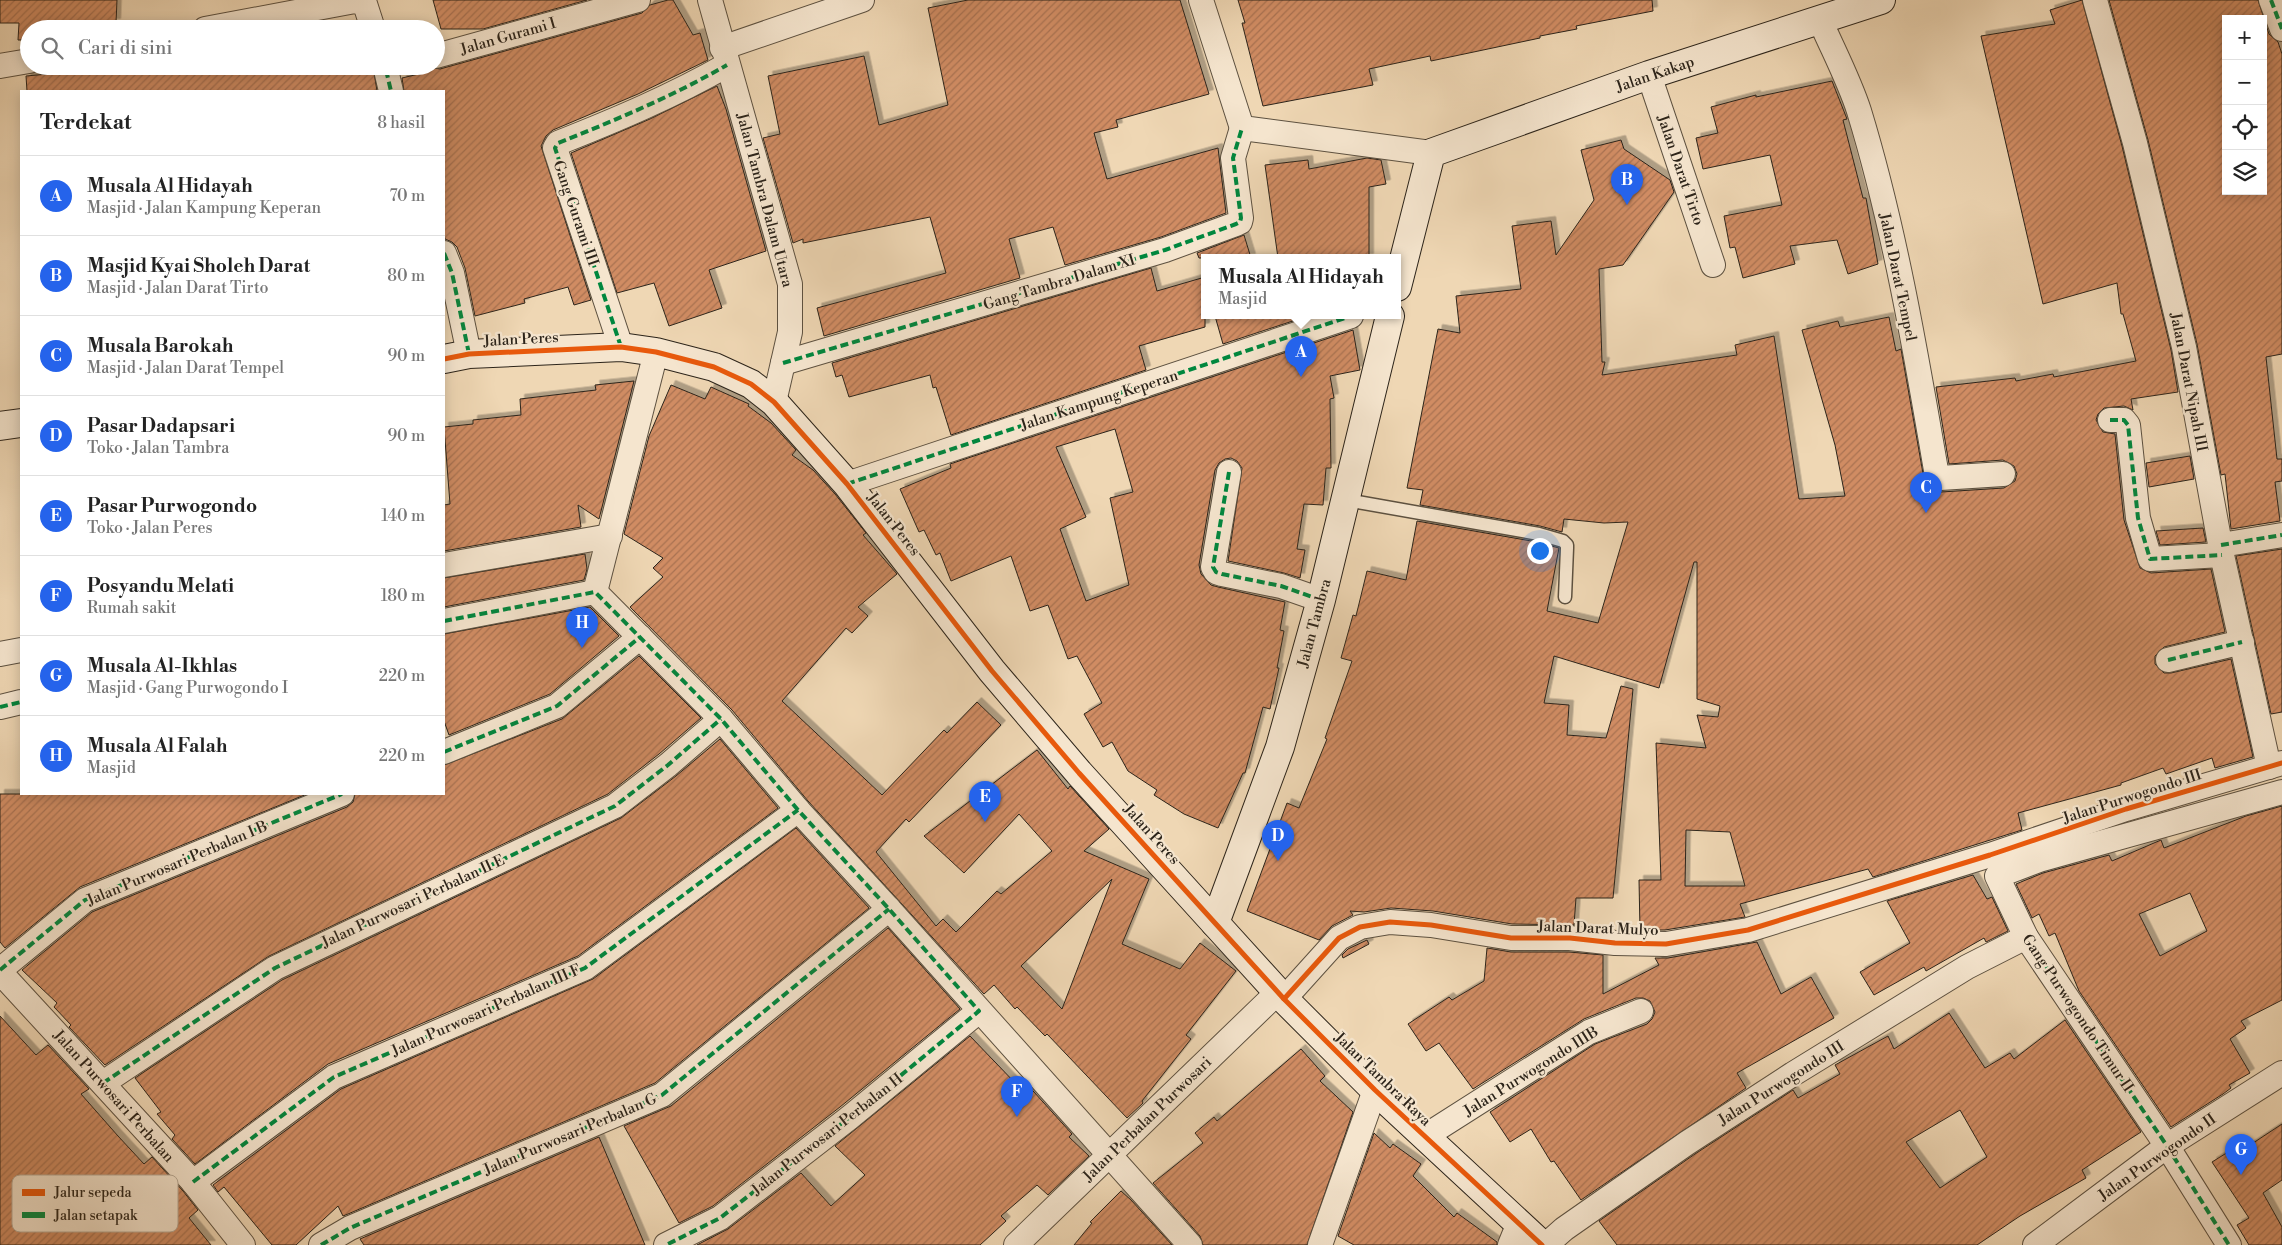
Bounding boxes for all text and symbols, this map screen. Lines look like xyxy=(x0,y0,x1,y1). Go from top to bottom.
street label: Jalan Gurami I xyxy=(457,14,558,59)
map controls xyxy=(2222,15,2267,195)
button: + xyxy=(2222,15,2267,60)
search box xyxy=(20,20,445,75)
icon: search xyxy=(38,34,66,62)
text: Cari di sini xyxy=(78,36,173,60)
street label: Jalan Kakap xyxy=(1612,52,1697,97)
button: − xyxy=(2222,60,2267,105)
button: locate xyxy=(2222,105,2267,150)
text: Terdekat xyxy=(40,110,131,136)
street label: Jalan Tambra Dalam Utara xyxy=(732,110,797,290)
street label: Jalan Darat Tirto xyxy=(1652,112,1708,228)
text: 8 hasil xyxy=(377,113,425,133)
button: layers xyxy=(2222,150,2267,195)
street label: Gang Gurami III xyxy=(549,158,603,269)
pin: B xyxy=(1611,164,1643,205)
text: Musala Al Hidayah xyxy=(87,174,253,198)
text: A xyxy=(50,186,62,206)
text: 70 m xyxy=(389,186,425,206)
text: Masjid · Jalan Kampung Keperan xyxy=(87,198,321,218)
street label: Jalan Darat Tempel xyxy=(1874,210,1920,343)
street label: Gang Tambra Dalam XI xyxy=(981,250,1138,315)
text: Masjid Kyai Sholeh Darat xyxy=(87,254,310,278)
popup xyxy=(1201,254,1401,319)
text: Musala Al Hidayah xyxy=(1218,265,1384,289)
text: B xyxy=(50,266,62,286)
text: 80 m xyxy=(387,266,425,286)
text: Masjid · Jalan Darat Tirto xyxy=(87,278,268,298)
text: Masjid xyxy=(1218,289,1267,309)
street label: Jalan Darat Nipah III xyxy=(2166,310,2211,453)
street label: Jalan Peres xyxy=(482,328,559,351)
text: Musala Barokah xyxy=(87,334,233,358)
pin: A xyxy=(1285,336,1317,377)
text: C xyxy=(50,346,62,366)
text: 90 m xyxy=(387,346,425,366)
text: Masjid · Jalan Darat Tempel xyxy=(87,358,284,378)
street label: Jalan Kampung Keperan xyxy=(1017,366,1181,435)
text: Pasar Dadapsari xyxy=(87,414,235,438)
text: D xyxy=(50,426,62,446)
text: 90 m xyxy=(387,426,425,446)
text: Toko · Jalan Tambra xyxy=(87,438,229,458)
pin: C xyxy=(1910,472,1942,513)
street label: Jalan Peres xyxy=(862,488,924,560)
text: Pasar Purwogondo xyxy=(87,494,257,518)
text: E xyxy=(50,506,62,526)
text: 140 m xyxy=(381,506,425,526)
text: Toko · Jalan Peres xyxy=(87,518,213,538)
your location xyxy=(1527,538,1553,564)
text: Posyandu Melati xyxy=(87,574,234,598)
street label: Jalan Tambra xyxy=(1293,576,1336,670)
text: F xyxy=(50,586,62,606)
text: 180 m xyxy=(381,586,425,606)
text: Rumah sakit xyxy=(87,598,176,618)
pin: H xyxy=(566,607,598,648)
text: Musala Al-Ikhlas xyxy=(87,654,237,678)
text: G xyxy=(50,666,62,686)
text: 220 m xyxy=(379,666,425,686)
text: Masjid · Gang Purwogondo I xyxy=(87,678,288,698)
text: Musala Al Falah xyxy=(87,734,227,758)
text: H xyxy=(49,746,63,766)
text: 220 m xyxy=(379,746,425,766)
text: Masjid xyxy=(87,758,136,778)
street label: Jalan Purwogondo III xyxy=(2059,765,2204,828)
pin: E xyxy=(969,781,1001,822)
street label: Jalan Peres xyxy=(1119,799,1184,869)
street label: Jalan Purwosari Perbalan I B xyxy=(83,817,270,911)
pin: D xyxy=(1262,820,1294,861)
street label: Jalan Purwosari Perbalan II E xyxy=(318,851,508,953)
street label: Jalan Darat Mulyo xyxy=(1536,917,1659,940)
street label: Gang Purwogondo Timur II xyxy=(2018,931,2138,1096)
street label: Jalan Purwosari Perbalan III F xyxy=(388,960,584,1061)
street label: Jalan Purwogondo IIIB xyxy=(1459,1022,1602,1121)
street label: Jalan Purwosari Perbalan xyxy=(48,1025,178,1167)
street label: Jalan Tambra Raya xyxy=(1330,1028,1435,1131)
street label: Jalan Purwogondo III xyxy=(1714,1037,1848,1130)
street label: Jalan Perbalan Purwosari xyxy=(1078,1053,1216,1187)
street label: Jalan Purwosari Perbalan H xyxy=(747,1069,907,1200)
pin: F xyxy=(1001,1076,1033,1117)
street label: Jalan Purwosari Perbalan G xyxy=(480,1089,660,1180)
street label: Jalan Purwogondo II xyxy=(2094,1110,2220,1206)
pin: G xyxy=(2225,1134,2257,1175)
legend xyxy=(12,1175,178,1232)
text: Jalur sepeda xyxy=(53,1184,132,1202)
text: Jalan setapak xyxy=(53,1207,138,1225)

